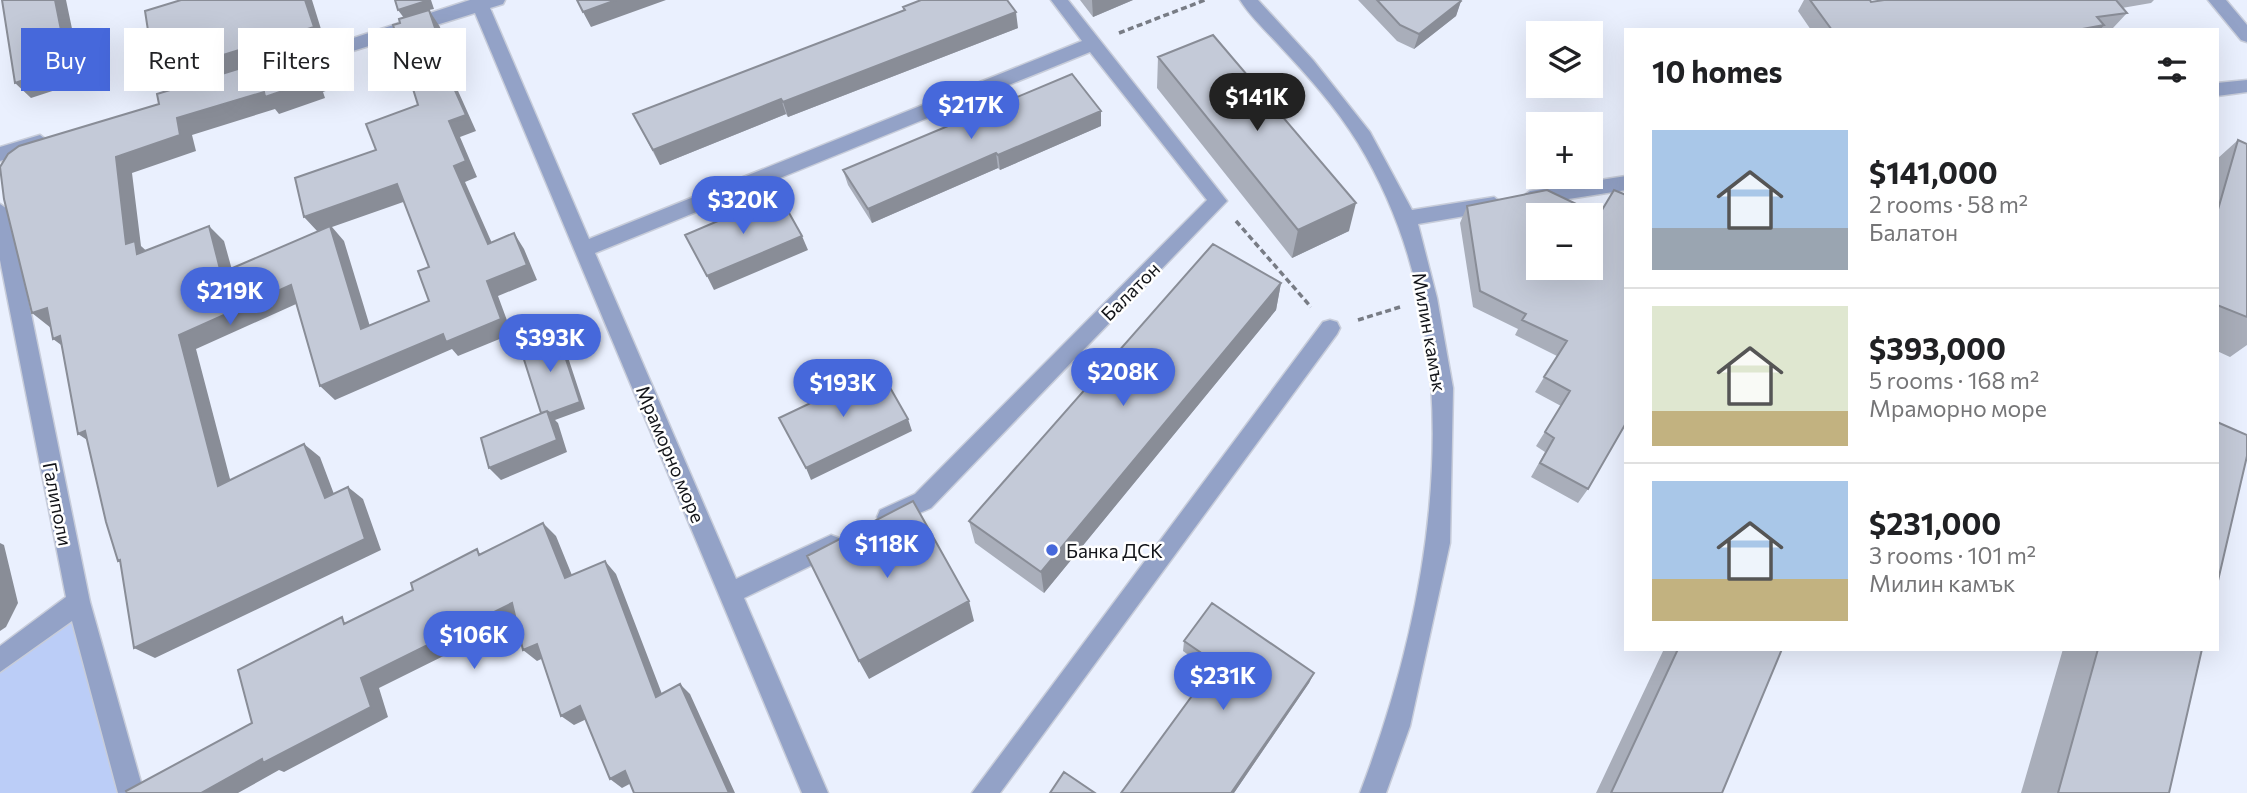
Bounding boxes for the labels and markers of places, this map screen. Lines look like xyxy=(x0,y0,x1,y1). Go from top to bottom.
pin: $141K xyxy=(1208,74,1306,133)
pin: $217K xyxy=(922,82,1020,141)
pin: $320K xyxy=(694,176,792,236)
pin: $219K xyxy=(181,268,279,327)
pin: $393K xyxy=(501,314,599,374)
pin: $208K xyxy=(1074,348,1172,408)
pin: $193K xyxy=(794,360,892,419)
pin: $118K xyxy=(838,520,936,580)
place label: Банка ДСК xyxy=(1066,539,1163,562)
marker: Банка ДСК xyxy=(1044,542,1060,558)
pin: $106K xyxy=(425,612,523,671)
pin: $231K xyxy=(1174,652,1272,712)

